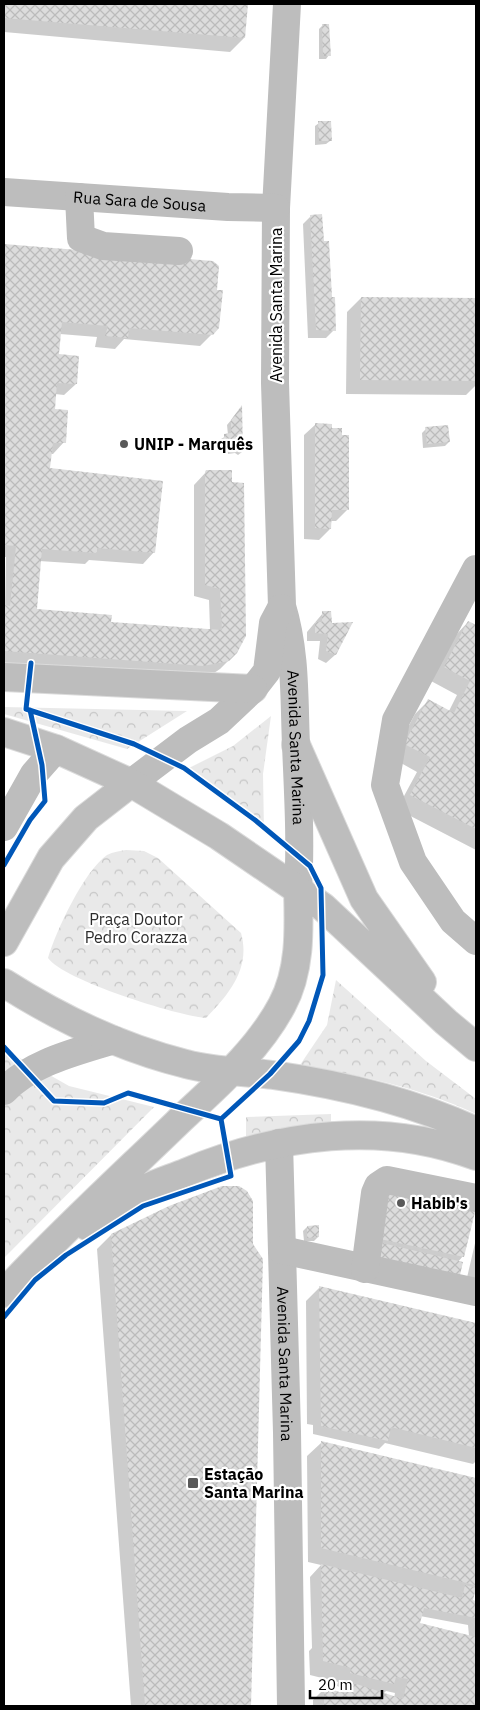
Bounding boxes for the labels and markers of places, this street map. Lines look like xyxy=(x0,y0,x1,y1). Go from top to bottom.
place label: UNIP - Marquês xyxy=(134,434,253,454)
marker: UNIP - Marquês xyxy=(118,438,130,450)
place label: Habib's xyxy=(411,1193,468,1213)
marker: Habib's xyxy=(395,1197,407,1209)
place label: Estação Santa Marina xyxy=(204,1464,304,1502)
marker: Estação Santa Marina xyxy=(186,1476,200,1490)

